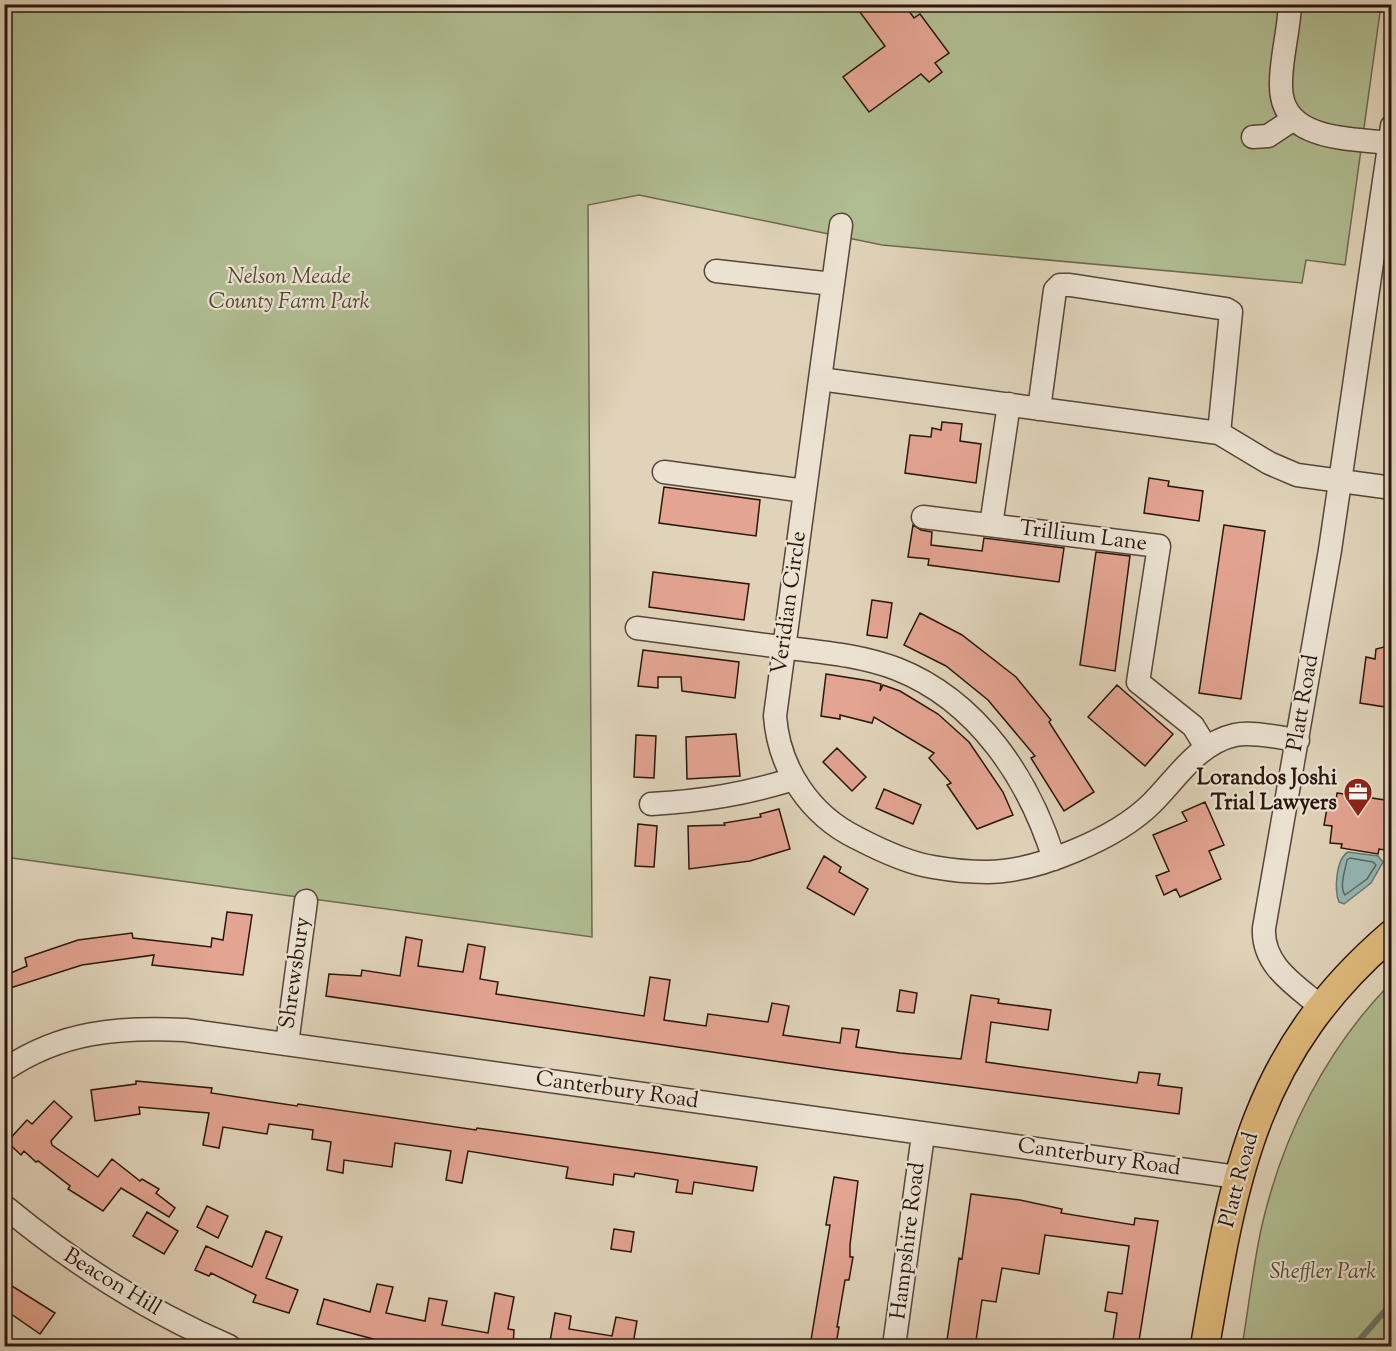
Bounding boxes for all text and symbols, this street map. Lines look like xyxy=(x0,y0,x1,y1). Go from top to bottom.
park label: Nelson Meade County Farm Park xyxy=(208,262,370,319)
street label: Trillium Lane xyxy=(1017,513,1149,561)
street label: Veridian Circle xyxy=(764,529,816,677)
street label: Platt Road xyxy=(1280,652,1328,754)
place label: Lorandos Joshi Trial Lawyers xyxy=(1197,763,1338,820)
office icon: Lorandos Joshi Trial Lawyers xyxy=(1342,776,1374,818)
street label: Shrewsbury xyxy=(272,915,320,1031)
street label: Canterbury Road xyxy=(533,1064,701,1118)
street label: Platt Road xyxy=(1212,1129,1268,1231)
street label: Canterbury Road xyxy=(1015,1131,1183,1185)
street label: Hampshire Road xyxy=(883,1161,935,1321)
street label: Beacon Hill xyxy=(57,1241,167,1325)
park label: Sheffler Park xyxy=(1270,1257,1376,1289)

